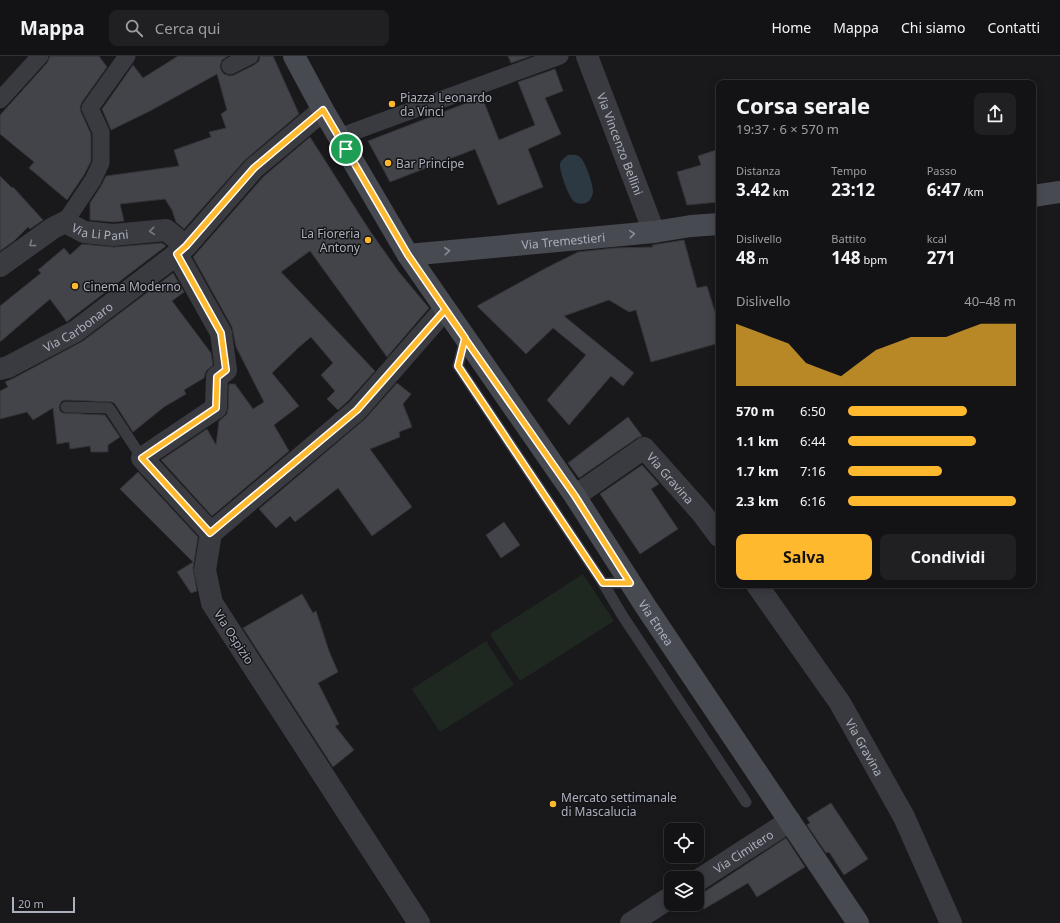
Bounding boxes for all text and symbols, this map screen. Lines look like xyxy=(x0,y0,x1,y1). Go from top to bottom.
search box xyxy=(109,10,389,46)
text: Mappa xyxy=(20,15,85,41)
icon: search xyxy=(123,17,145,39)
text: Cerca qui xyxy=(155,18,220,38)
text: Home xyxy=(771,18,811,37)
text: Mappa xyxy=(833,18,879,37)
text: Chi siamo xyxy=(901,18,965,37)
text: Contatti xyxy=(987,18,1040,37)
place label: Piazza Leonardo da Vinci xyxy=(400,89,492,120)
street label: Via Vincenzo Bellini xyxy=(593,90,648,198)
text: Corsa serale xyxy=(736,90,870,120)
button: share xyxy=(974,93,1016,135)
marker: Piazza Leonardo da Vinci xyxy=(387,99,397,109)
text: 19:37 · 6 × 570 m xyxy=(736,120,839,138)
pin xyxy=(329,132,363,166)
icon: arrive xyxy=(335,138,357,160)
place label: Bar Principe xyxy=(396,155,465,172)
marker: Bar Principe xyxy=(383,158,393,168)
text: Distanza xyxy=(736,163,780,178)
text: Tempo xyxy=(831,163,867,178)
text: Passo xyxy=(927,163,957,178)
text: 3.42 xyxy=(736,178,770,201)
text: 23:12 xyxy=(831,178,875,201)
text: 6:47 xyxy=(927,178,961,201)
text: km xyxy=(770,184,789,199)
text: /km xyxy=(961,184,984,199)
street label: Via Li Pani xyxy=(69,219,129,244)
place label: La Fioreria Antony xyxy=(301,225,361,256)
one-way arrow xyxy=(149,227,155,236)
street label: Via Tremestieri xyxy=(521,228,606,253)
one-way arrow xyxy=(629,229,635,238)
text: Dislivello xyxy=(736,231,782,246)
text: Battito xyxy=(831,231,866,246)
text: kcal xyxy=(927,231,947,246)
marker: La Fioreria Antony xyxy=(363,235,373,245)
one-way arrow xyxy=(29,239,36,246)
text: 48 xyxy=(736,246,755,269)
text: 148 xyxy=(831,246,861,269)
text: 271 xyxy=(927,246,956,269)
one-way arrow xyxy=(444,247,450,256)
text: m xyxy=(755,252,769,267)
text: bpm xyxy=(861,252,887,267)
place label: Cinema Moderno xyxy=(83,278,181,295)
marker: Cinema Moderno xyxy=(70,281,80,291)
text: Dislivello xyxy=(736,292,790,310)
text: 40–48 m xyxy=(964,292,1016,310)
street label: Via Carbonaro xyxy=(40,298,116,356)
text: 570 m xyxy=(736,402,774,420)
text: 6:50 xyxy=(800,402,826,420)
text: 1.1 km xyxy=(736,432,779,450)
text: 6:44 xyxy=(800,432,826,450)
street label: Via Gravina xyxy=(643,448,698,507)
text: 1.7 km xyxy=(736,462,779,480)
text: 7:16 xyxy=(800,462,826,480)
text: 2.3 km xyxy=(736,492,779,510)
text: 6:16 xyxy=(800,492,826,510)
button: Salva xyxy=(736,534,872,580)
button: Condividi xyxy=(880,534,1016,580)
street label: Via Etnea xyxy=(635,596,678,649)
street label: Via Ospizio xyxy=(210,606,258,668)
street label: Via Gravina xyxy=(842,715,888,779)
place label: Mercato settimanale di Mascalucia xyxy=(561,789,677,820)
marker: Mercato settimanale di Mascalucia xyxy=(548,799,558,809)
map controls xyxy=(664,823,704,911)
button: locate xyxy=(664,823,704,863)
street label: Via Cimitero xyxy=(710,826,777,877)
button: layers xyxy=(664,871,704,911)
scale bar xyxy=(12,895,75,914)
text: 20 m xyxy=(18,896,44,911)

